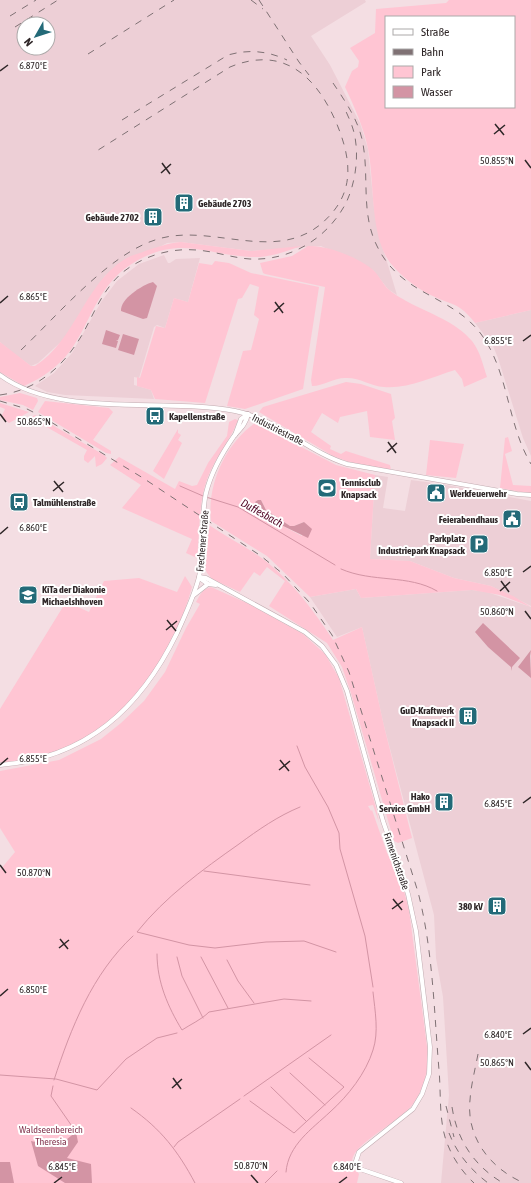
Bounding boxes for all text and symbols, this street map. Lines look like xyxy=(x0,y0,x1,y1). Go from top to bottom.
north arrow xyxy=(16,16,56,56)
legend xyxy=(385,16,515,108)
text: Straße xyxy=(421,25,449,39)
text: N xyxy=(22,36,35,49)
text: Bahn xyxy=(421,45,444,59)
text: 6.870°E xyxy=(19,60,48,71)
text: Park xyxy=(421,65,442,79)
text: Wasser xyxy=(421,85,453,99)
text: 50.855°N xyxy=(480,155,514,166)
building icon: Gebäude 2703 xyxy=(173,192,195,214)
place label: Gebäude 2703 xyxy=(198,198,252,209)
building icon: Gebäude 2702 xyxy=(142,206,164,228)
place label: Gebäude 2702 xyxy=(85,212,139,223)
text: 6.865°E xyxy=(19,291,48,302)
text: 6.855°E xyxy=(484,335,513,346)
bus stop icon: Kapellenstraße xyxy=(144,405,166,427)
place label: Kapellenstraße xyxy=(169,411,226,422)
street label: Industriestraße xyxy=(250,412,306,447)
text: 50.865°N xyxy=(17,416,51,427)
sports icon: Tennisclub Knapsack xyxy=(316,477,338,499)
place label: Tennisclub Knapsack xyxy=(341,477,381,500)
public building icon: Werkfeuerwehr xyxy=(425,482,447,504)
place label: Werkfeuerwehr xyxy=(449,488,508,499)
bus stop icon: Talmühlenstraße xyxy=(8,491,30,513)
place label: Talmühlenstraße xyxy=(33,497,96,508)
water label: Duffesbach xyxy=(239,497,286,530)
public building icon: Feierabendhaus xyxy=(501,508,523,530)
street label: Frechener Straße xyxy=(194,509,211,572)
place label: Feierabendhaus xyxy=(439,514,498,525)
text: 6.860°E xyxy=(19,522,48,533)
place label: Parkplatz Industriepark Knapsack xyxy=(378,533,466,556)
parking icon: Parkplatz Industriepark Knapsack xyxy=(468,533,490,555)
text: 6.850°E xyxy=(484,567,513,578)
school or university icon: KiTa der Diakonie Michaelshhoven xyxy=(17,584,39,606)
place label: KiTa der Diakonie Michaelshhoven xyxy=(42,584,106,607)
text: 50.860°N xyxy=(480,606,514,617)
place label: GuD-Kraftwerk Knapsack II xyxy=(400,705,455,728)
building icon: GuD-Kraftwerk Knapsack II xyxy=(457,705,479,727)
text: 6.855°E xyxy=(19,753,48,764)
place label: Hako Service GmbH xyxy=(379,791,430,814)
building icon: Hako Service GmbH xyxy=(433,791,455,813)
text: 6.845°E xyxy=(484,798,513,809)
street label: Firmenichstraße xyxy=(382,831,412,892)
text: 50.870°N xyxy=(17,867,51,878)
building icon: 380 kV xyxy=(486,895,508,917)
place label: 380 kV xyxy=(458,901,483,912)
text: 6.850°E xyxy=(19,984,48,995)
text: 6.840°E xyxy=(484,1029,513,1040)
text: 50.865°N xyxy=(480,1057,514,1068)
park label: Waldseenbereich Theresia xyxy=(19,1124,83,1147)
text: 50.870°N xyxy=(234,1160,268,1171)
text: 6.845°E xyxy=(48,1161,77,1172)
text: 6.840°E xyxy=(333,1161,362,1172)

